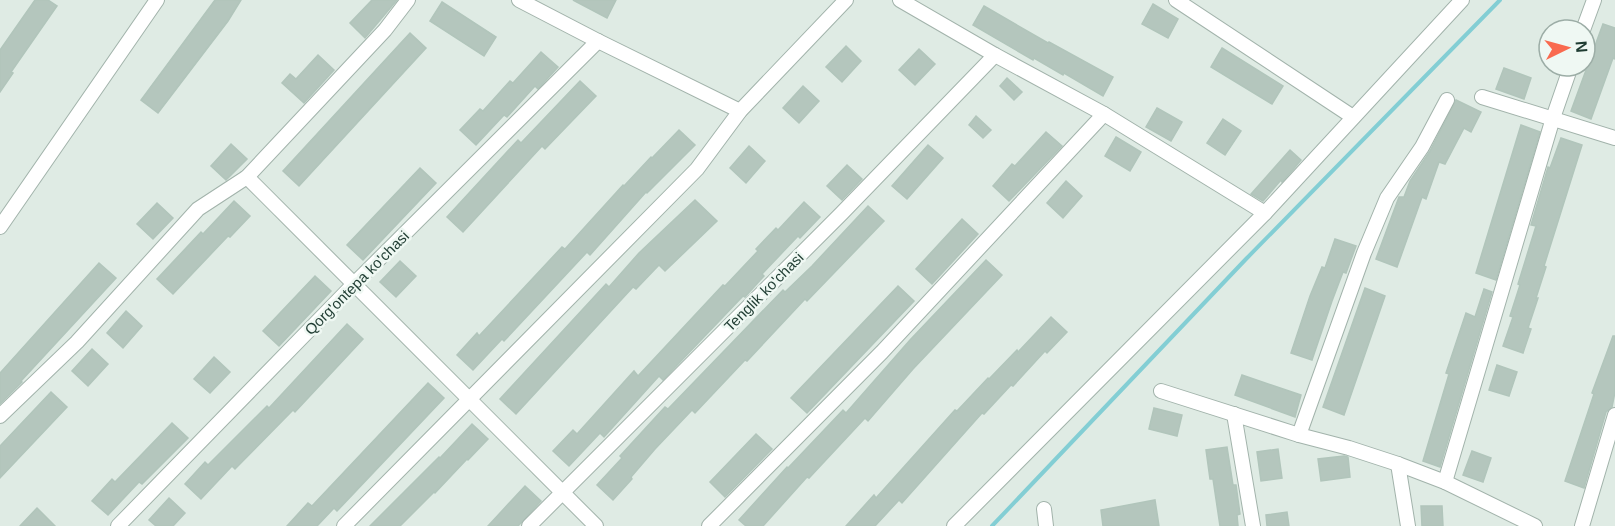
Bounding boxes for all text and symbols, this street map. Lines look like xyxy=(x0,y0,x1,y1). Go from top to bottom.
north arrow xyxy=(1537,18,1597,78)
text: N xyxy=(1572,40,1590,53)
street label: Qorg'ontepa ko'chasi xyxy=(301,227,412,338)
street label: Tenglik ko'chasi xyxy=(721,249,807,335)

